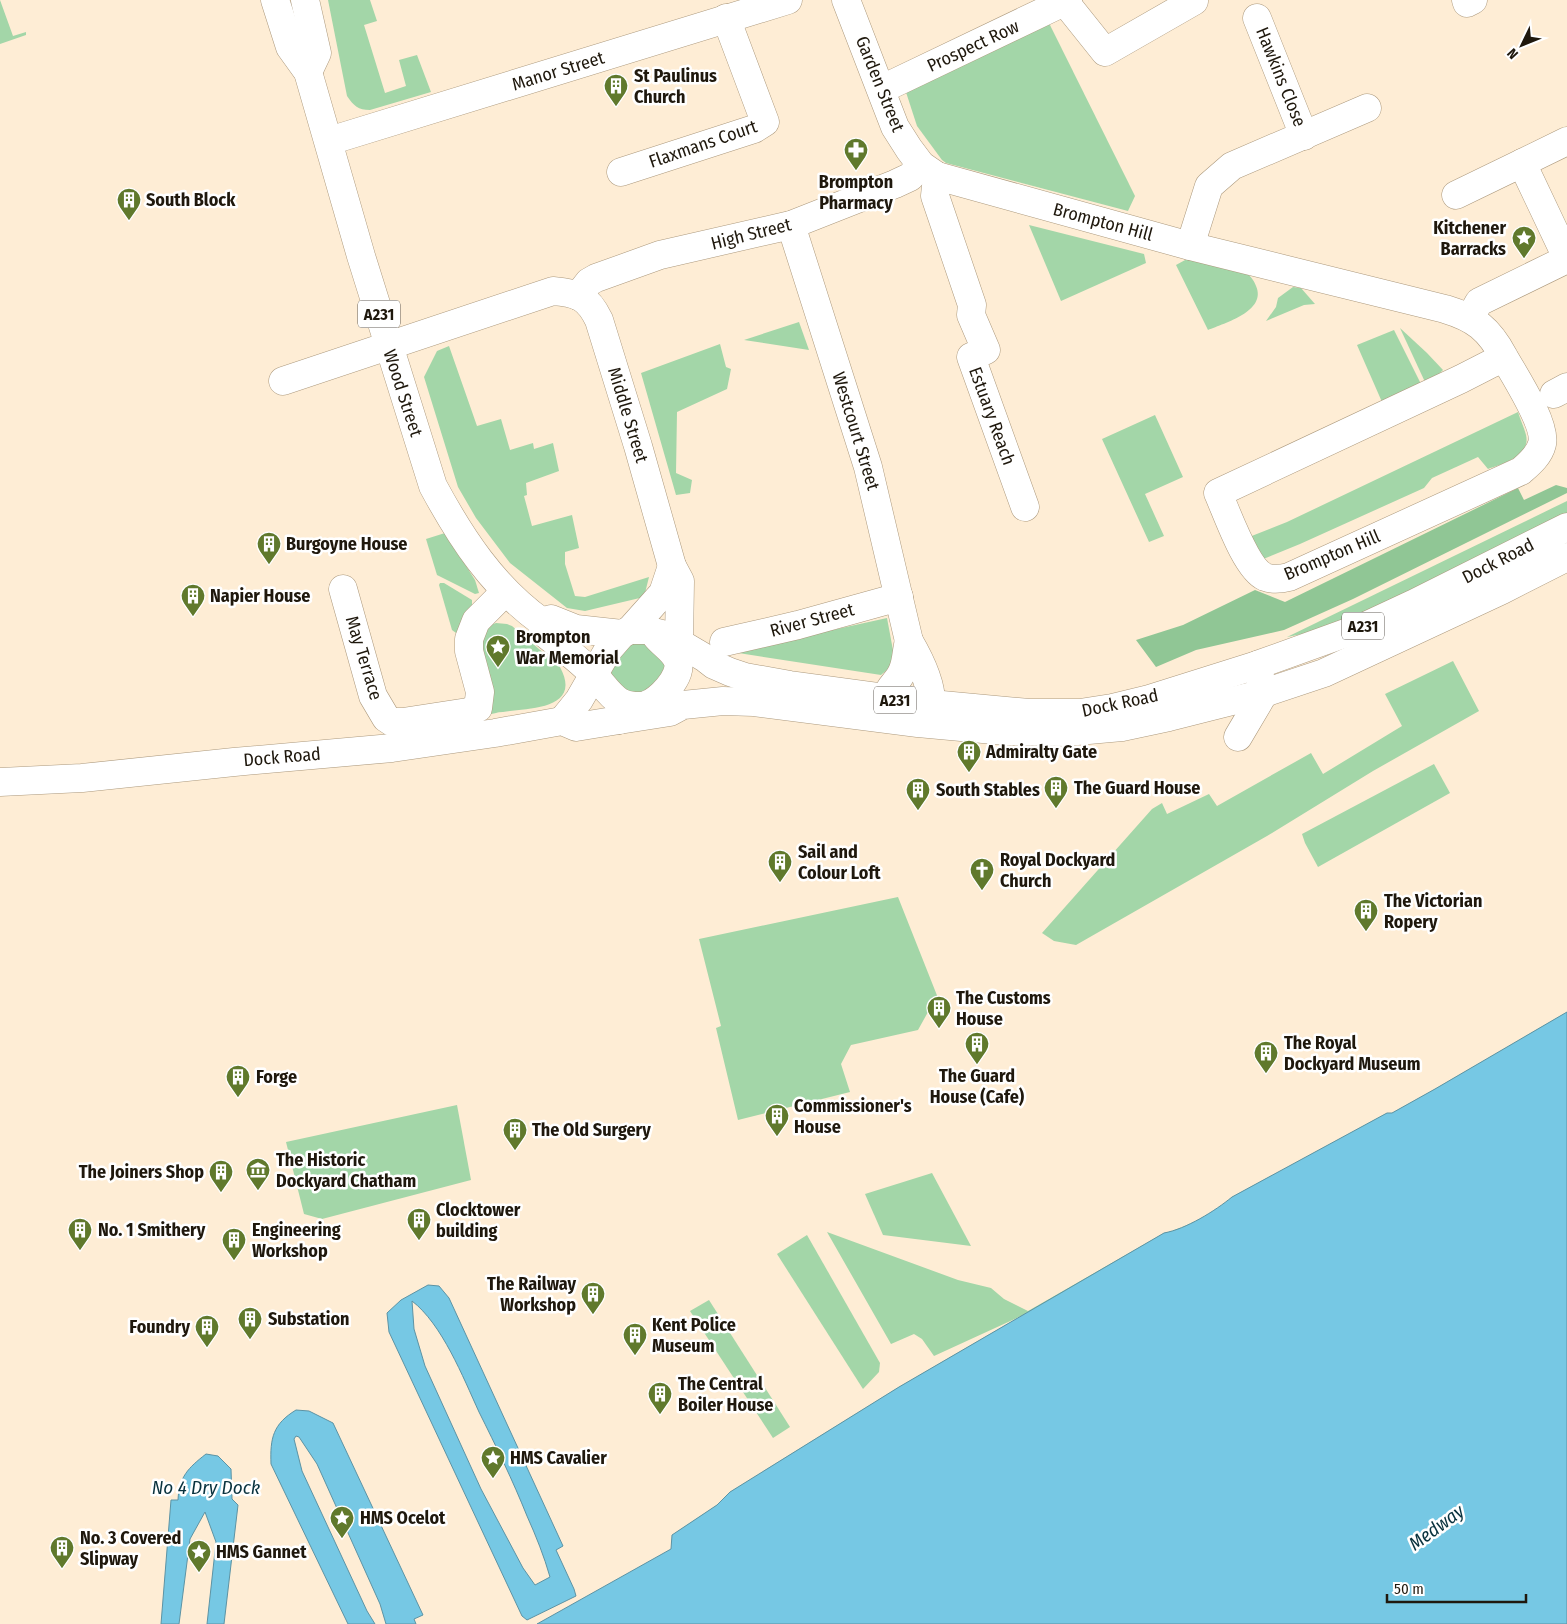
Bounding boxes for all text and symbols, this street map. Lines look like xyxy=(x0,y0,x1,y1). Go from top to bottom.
street label: Prospect Row xyxy=(923,15,1023,77)
north arrow xyxy=(1497,20,1547,70)
street label: Hawkins Close xyxy=(1251,24,1311,130)
street label: Garden Street xyxy=(851,33,909,135)
text: N xyxy=(1504,45,1522,62)
street label: Manor Street xyxy=(509,47,607,95)
place label: St Paulinus Church xyxy=(634,65,717,108)
building icon: St Paulinus Church xyxy=(603,73,629,107)
street label: Flaxmans Court xyxy=(646,115,760,173)
pharmacy icon: Brompton Pharmacy xyxy=(843,137,869,171)
place label: Brompton Pharmacy xyxy=(819,171,893,214)
building icon: South Block xyxy=(116,187,142,221)
place label: South Block xyxy=(146,189,236,211)
street label: Brompton Hill xyxy=(1051,198,1155,246)
street label: High Street xyxy=(709,213,793,255)
place label: Kitchener Barracks xyxy=(1433,217,1506,260)
place icon: Kitchener Barracks xyxy=(1511,225,1537,259)
road number: A231 xyxy=(358,300,400,328)
street label: Wood Street xyxy=(379,347,427,439)
street label: Estuary Reach xyxy=(964,364,1020,468)
street label: Middle Street xyxy=(603,365,653,466)
street label: Westcourt Street xyxy=(828,369,884,493)
street label: Brompton Hill xyxy=(1281,525,1384,585)
building icon: Burgoyne House xyxy=(256,531,282,565)
place label: Burgoyne House xyxy=(286,533,408,555)
street label: Dock Road xyxy=(1458,534,1538,588)
building icon: Napier House xyxy=(180,583,206,617)
place label: Napier House xyxy=(210,585,310,607)
street label: River Street xyxy=(768,598,856,642)
road number: A231 xyxy=(1342,612,1384,640)
street label: May Terrace xyxy=(341,613,387,703)
place label: Brompton War Memorial xyxy=(516,626,619,669)
place icon: Brompton War Memorial xyxy=(485,634,511,668)
street label: Dock Road xyxy=(1080,684,1160,722)
road number: A231 xyxy=(874,686,916,714)
building icon: Admiralty Gate xyxy=(956,739,982,773)
place label: Admiralty Gate xyxy=(985,741,1097,763)
street label: Dock Road xyxy=(242,743,322,771)
building icon: The Guard House xyxy=(1043,775,1069,809)
building icon: South Stables xyxy=(905,777,931,811)
place label: The Guard House xyxy=(1074,777,1200,799)
place label: South Stables xyxy=(936,779,1040,801)
place label: Sail and Colour Loft xyxy=(798,841,881,884)
building icon: Sail and Colour Loft xyxy=(767,849,793,883)
place label: Royal Dockyard Church xyxy=(1000,849,1115,892)
church icon: Royal Dockyard Church xyxy=(969,857,995,891)
place label: The Victorian Ropery xyxy=(1384,890,1482,933)
building icon: The Victorian Ropery xyxy=(1353,898,1379,932)
place label: The Customs House xyxy=(956,987,1051,1030)
building icon: The Customs House xyxy=(926,995,952,1029)
building icon: The Guard House (Cafe) xyxy=(964,1031,990,1065)
place label: The Royal Dockyard Museum xyxy=(1284,1032,1421,1075)
building icon: The Royal Dockyard Museum xyxy=(1253,1040,1279,1074)
building icon: Forge xyxy=(225,1064,251,1098)
place label: The Guard House (Cafe) xyxy=(930,1065,1025,1108)
place label: Forge xyxy=(256,1066,297,1088)
place label: Commissioner's House xyxy=(794,1095,912,1138)
building icon: Commissioner's House xyxy=(764,1103,790,1137)
building icon: The Old Surgery xyxy=(502,1117,528,1151)
place label: The Old Surgery xyxy=(532,1119,651,1141)
place label: The Historic Dockyard Chatham xyxy=(276,1149,416,1192)
museum icon: The Historic Dockyard Chatham xyxy=(245,1157,271,1191)
building icon: The Joiners Shop xyxy=(208,1159,234,1193)
place label: The Joiners Shop xyxy=(79,1161,204,1183)
place label: Clocktower building xyxy=(436,1199,521,1242)
building icon: Clocktower building xyxy=(406,1207,432,1241)
building icon: No. 1 Smithery xyxy=(67,1217,93,1251)
place label: No. 1 Smithery xyxy=(98,1219,206,1241)
place label: Engineering Workshop xyxy=(252,1219,341,1262)
building icon: Engineering Workshop xyxy=(221,1227,247,1261)
place label: The Railway Workshop xyxy=(487,1273,576,1316)
building icon: The Railway Workshop xyxy=(580,1281,606,1315)
building icon: Substation xyxy=(237,1306,263,1340)
place label: Substation xyxy=(268,1308,350,1330)
building icon: Foundry xyxy=(194,1314,220,1348)
place label: Kent Police Museum xyxy=(652,1314,736,1357)
place label: Foundry xyxy=(129,1316,190,1338)
building icon: Kent Police Museum xyxy=(622,1322,648,1356)
place label: The Central Boiler House xyxy=(678,1373,773,1416)
building icon: The Central Boiler House xyxy=(647,1381,673,1415)
place icon: HMS Cavalier xyxy=(480,1445,506,1479)
place label: HMS Cavalier xyxy=(510,1447,607,1469)
water label: No 4 Dry Dock xyxy=(152,1476,260,1499)
water label: Medway xyxy=(1404,1499,1469,1555)
place icon: HMS Ocelot xyxy=(329,1505,355,1539)
place label: HMS Ocelot xyxy=(360,1507,446,1529)
place label: No. 3 Covered Slipway xyxy=(80,1527,181,1570)
building icon: No. 3 Covered Slipway xyxy=(49,1535,75,1569)
place icon: HMS Gannet xyxy=(186,1539,212,1573)
place label: HMS Gannet xyxy=(216,1541,307,1563)
scale bar xyxy=(1387,1572,1526,1604)
text: 50 m xyxy=(1394,1580,1424,1598)

